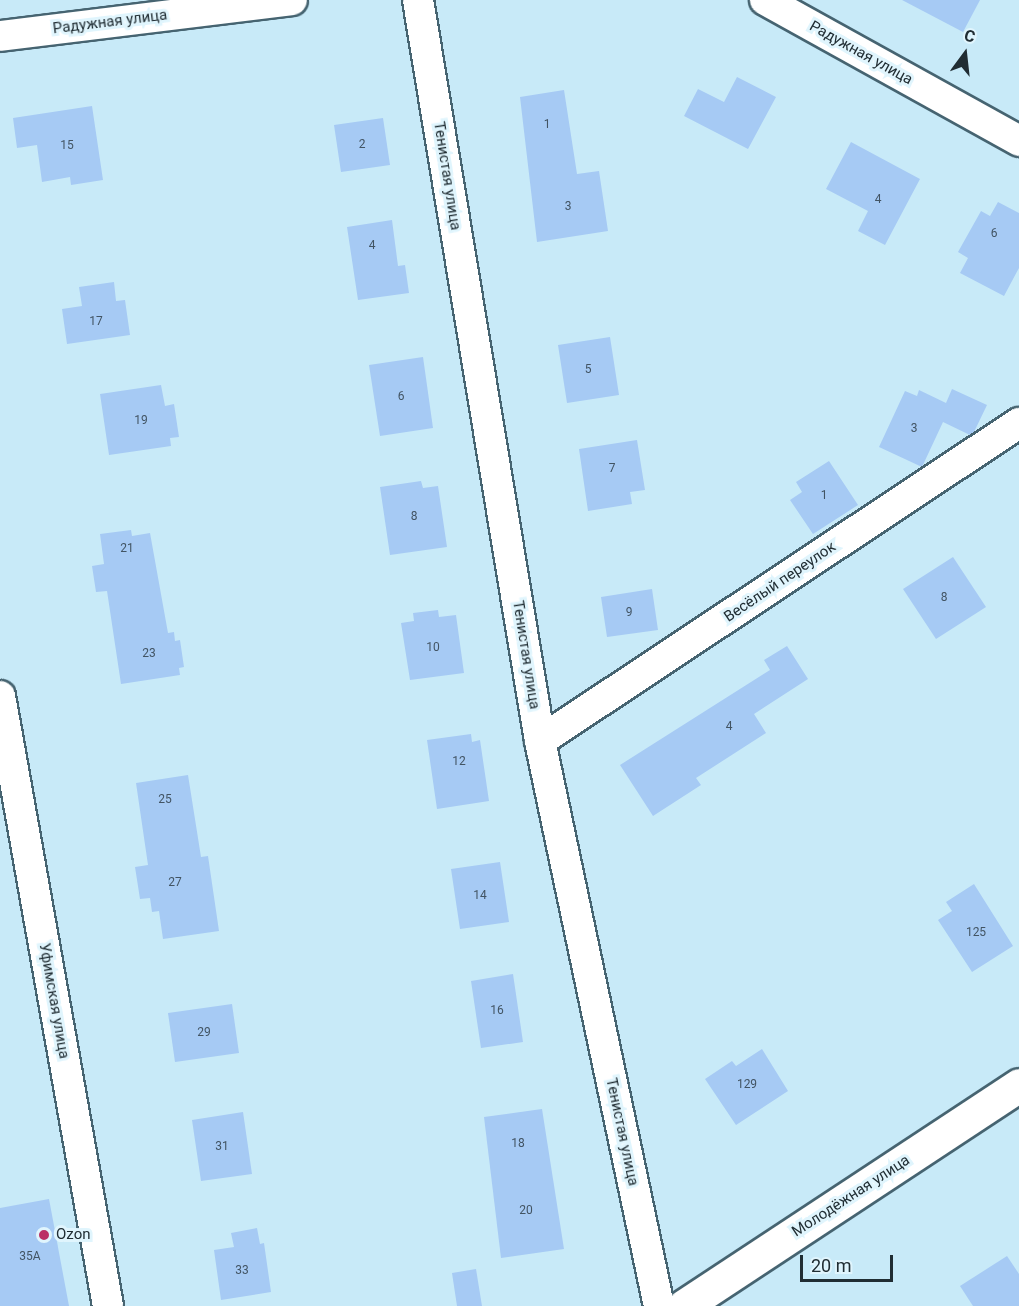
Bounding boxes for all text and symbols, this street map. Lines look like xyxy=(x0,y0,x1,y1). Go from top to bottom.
street label: Радужная улица xyxy=(52,6,168,38)
street label: Радужная улица xyxy=(806,17,916,89)
north arrow xyxy=(935,24,995,84)
text: С xyxy=(962,26,977,47)
house number: 1 xyxy=(544,118,550,132)
street label: Тенистая улица xyxy=(430,120,464,232)
house number: 2 xyxy=(359,138,365,152)
house number: 15 xyxy=(60,139,74,153)
house number: 4 xyxy=(875,193,881,207)
house number: 3 xyxy=(565,200,571,214)
house number: 6 xyxy=(991,227,997,241)
house number: 4 xyxy=(369,239,375,253)
house number: 17 xyxy=(89,315,103,329)
house number: 5 xyxy=(585,363,591,377)
house number: 6 xyxy=(398,390,404,404)
house number: 19 xyxy=(134,414,148,428)
house number: 3 xyxy=(911,422,917,436)
house number: 7 xyxy=(609,462,615,476)
house number: 1 xyxy=(821,489,827,503)
house number: 8 xyxy=(411,510,417,524)
street label: Весёлый переулок xyxy=(721,538,839,626)
house number: 21 xyxy=(120,542,134,556)
house number: 8 xyxy=(941,591,947,605)
street label: Тенистая улица xyxy=(509,599,543,711)
house number: 9 xyxy=(626,606,632,620)
house number: 10 xyxy=(426,641,440,655)
house number: 23 xyxy=(142,647,156,661)
house number: 4 xyxy=(726,720,732,734)
house number: 12 xyxy=(452,755,466,769)
house number: 25 xyxy=(158,793,172,807)
house number: 27 xyxy=(168,876,182,890)
house number: 14 xyxy=(473,889,487,903)
house number: 125 xyxy=(966,926,986,940)
street label: Уфимская улица xyxy=(35,942,73,1060)
house number: 16 xyxy=(490,1004,504,1018)
house number: 29 xyxy=(197,1026,211,1040)
street label: Тенистая улица xyxy=(602,1076,642,1188)
house number: 129 xyxy=(737,1078,757,1092)
house number: 18 xyxy=(511,1137,525,1151)
house number: 31 xyxy=(215,1140,229,1154)
street label: Молодёжная улица xyxy=(789,1151,913,1241)
house number: 20 xyxy=(519,1204,533,1218)
place label: Ozon xyxy=(56,1226,90,1244)
marker: Ozon xyxy=(37,1228,51,1242)
scale bar xyxy=(803,1243,896,1281)
house number: 35А xyxy=(19,1250,41,1264)
text: 20 m xyxy=(811,1255,851,1276)
house number: 33 xyxy=(235,1264,249,1278)

